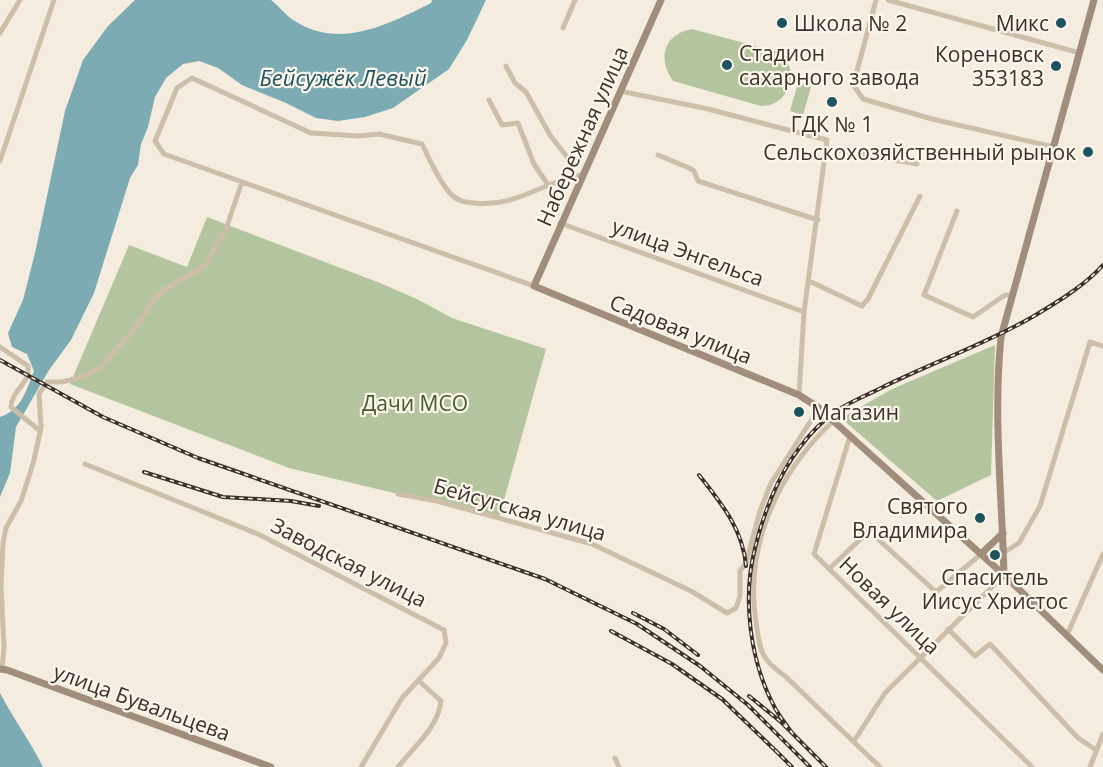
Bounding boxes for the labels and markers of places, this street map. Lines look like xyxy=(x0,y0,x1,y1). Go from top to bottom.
place label: Школа № 2 xyxy=(794,9,907,37)
place label: Микс xyxy=(996,9,1049,37)
marker: Школа № 2 xyxy=(775,16,789,30)
marker: Микс xyxy=(1054,16,1068,30)
place label: Стадион сахарного завода xyxy=(739,39,920,91)
place label: Кореновск 353183 xyxy=(935,40,1044,92)
marker: Стадион сахарного завода xyxy=(720,58,734,72)
marker: Кореновск 353183 xyxy=(1049,59,1063,73)
marker: ГДК № 1 xyxy=(825,95,839,109)
place label: ГДК № 1 xyxy=(791,110,873,138)
place label: Сельскохозяйственный рынок xyxy=(763,138,1076,166)
marker: Сельскохозяйственный рынок xyxy=(1081,145,1095,159)
place label: Магазин xyxy=(811,398,899,426)
marker: Магазин xyxy=(792,405,806,419)
place label: Святого Владимира xyxy=(852,492,968,544)
marker: Святого Владимира xyxy=(973,511,987,525)
marker: Спаситель Иисус Христос xyxy=(988,548,1002,562)
place label: Спаситель Иисус Христос xyxy=(922,563,1068,615)

